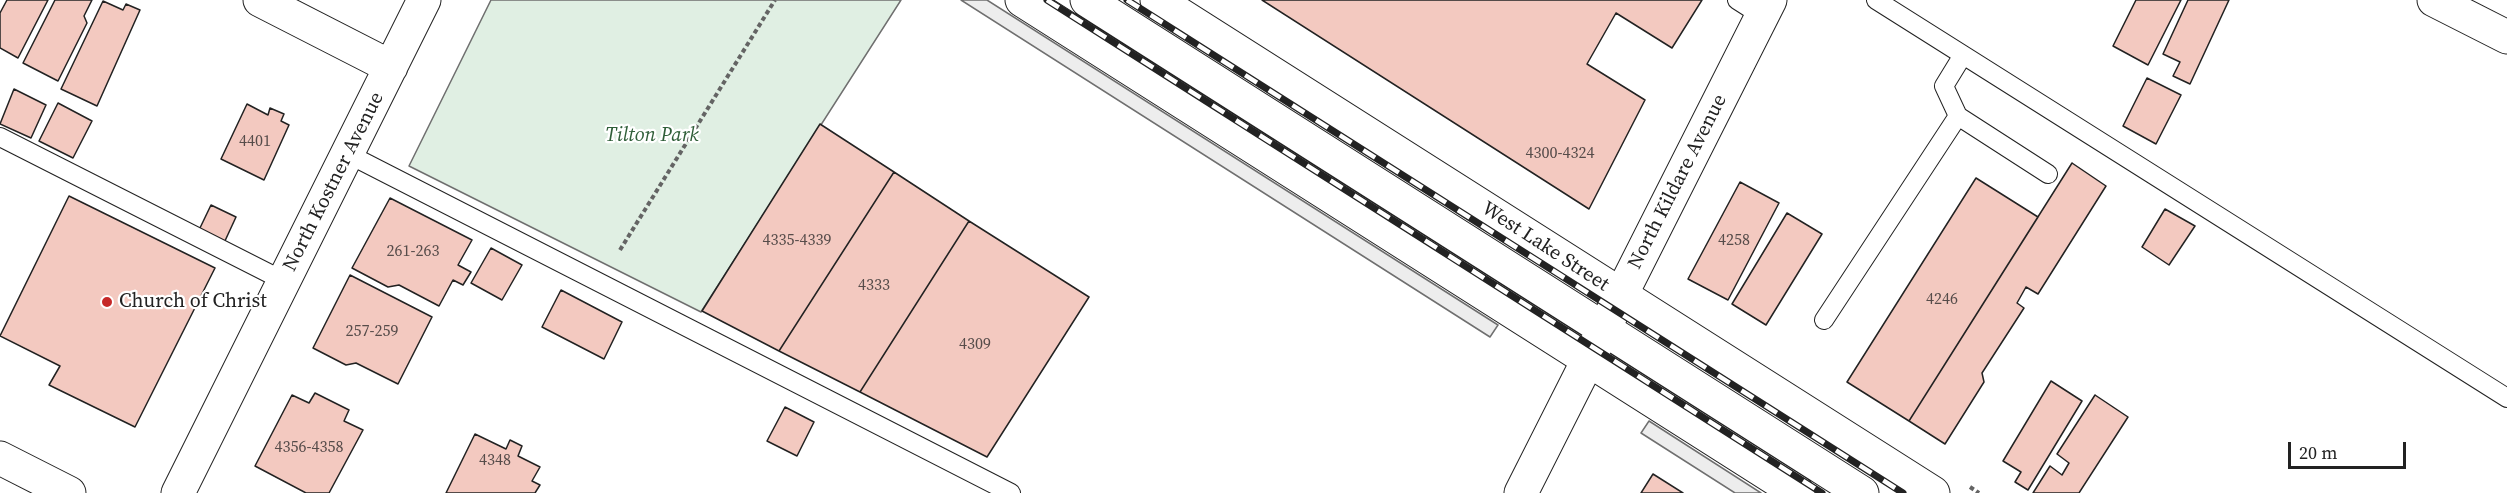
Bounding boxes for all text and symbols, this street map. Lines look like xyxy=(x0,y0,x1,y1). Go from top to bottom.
street label: North Kostner Avenue xyxy=(278,88,390,276)
street label: North Kildare Avenue xyxy=(1624,91,1732,273)
park label: Tilton Park xyxy=(605,124,699,148)
house number: 4401 xyxy=(239,132,271,152)
house number: 4300-4324 xyxy=(1526,144,1594,164)
street label: West Lake Street xyxy=(1477,197,1613,297)
house number: 4335-4339 xyxy=(763,231,831,251)
house number: 4258 xyxy=(1718,231,1750,251)
house number: 261-263 xyxy=(387,242,439,262)
house number: 4333 xyxy=(858,276,890,296)
place label: Church of Christ xyxy=(119,290,267,314)
house number: 4246 xyxy=(1926,290,1958,310)
marker: Church of Christ xyxy=(100,295,114,309)
house number: 257-259 xyxy=(346,322,398,342)
house number: 4309 xyxy=(959,335,991,355)
scale bar xyxy=(2291,430,2410,468)
house number: 4356-4358 xyxy=(275,438,343,458)
text: 20 m xyxy=(2299,440,2337,465)
house number: 4348 xyxy=(479,451,511,471)

